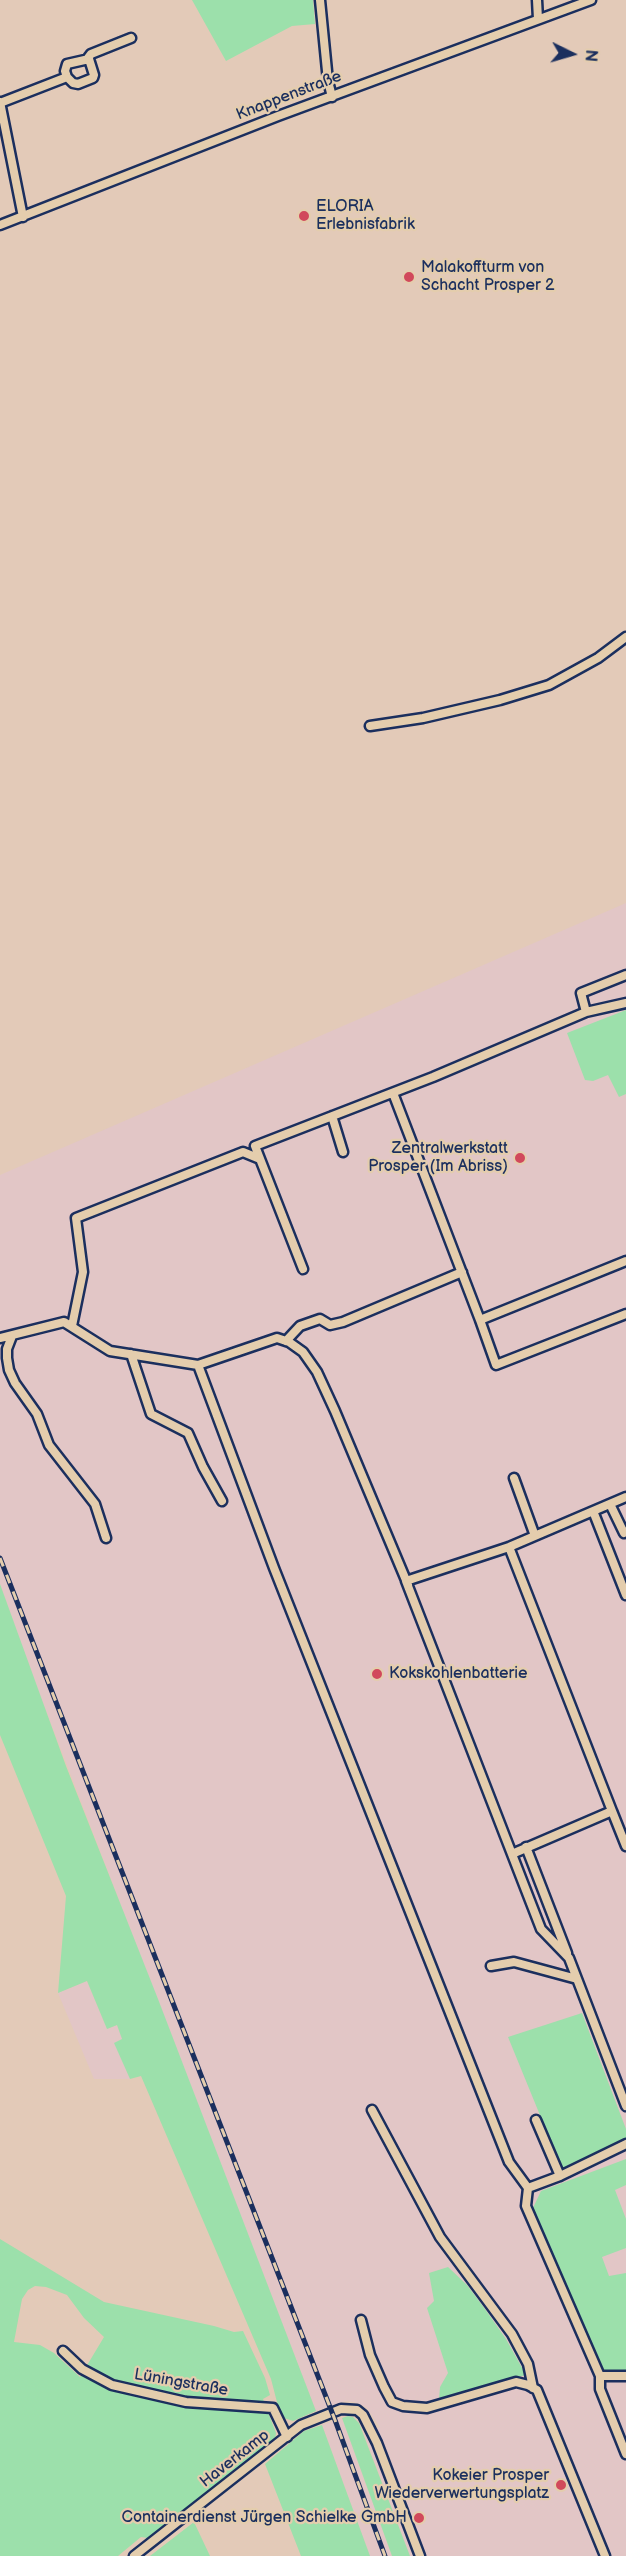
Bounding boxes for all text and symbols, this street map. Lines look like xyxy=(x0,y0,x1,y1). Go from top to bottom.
north arrow xyxy=(542,24,602,84)
text: N xyxy=(580,49,600,62)
street label: Knappenstraße xyxy=(234,67,344,125)
place label: ELORIA Erlebnisfabrik xyxy=(316,197,415,235)
marker: ELORIA Erlebnisfabrik xyxy=(297,209,311,223)
place label: Malakoffturm von Schacht Prosper 2 xyxy=(421,258,555,296)
marker: Malakoffturm von Schacht Prosper 2 xyxy=(402,270,416,284)
place label: Zentralwerkstatt Prosper (Im Abriss) xyxy=(368,1139,508,1177)
marker: Zentralwerkstatt Prosper (Im Abriss) xyxy=(513,1151,527,1165)
place label: Kokskohlenbatterie xyxy=(389,1664,528,1684)
marker: Kokskohlenbatterie xyxy=(370,1667,384,1681)
street label: Lüningstraße xyxy=(133,2365,229,2401)
street label: Haverkamp xyxy=(197,2426,273,2492)
place label: Kokeier Prosper Wiederverwertungsplatz xyxy=(374,2466,549,2504)
marker: Kokeier Prosper Wiederverwertungsplatz xyxy=(554,2478,568,2492)
place label: Containerdienst Jürgen Schielke GmbH xyxy=(122,2508,407,2528)
marker: Containerdienst Jürgen Schielke GmbH xyxy=(412,2511,426,2525)

